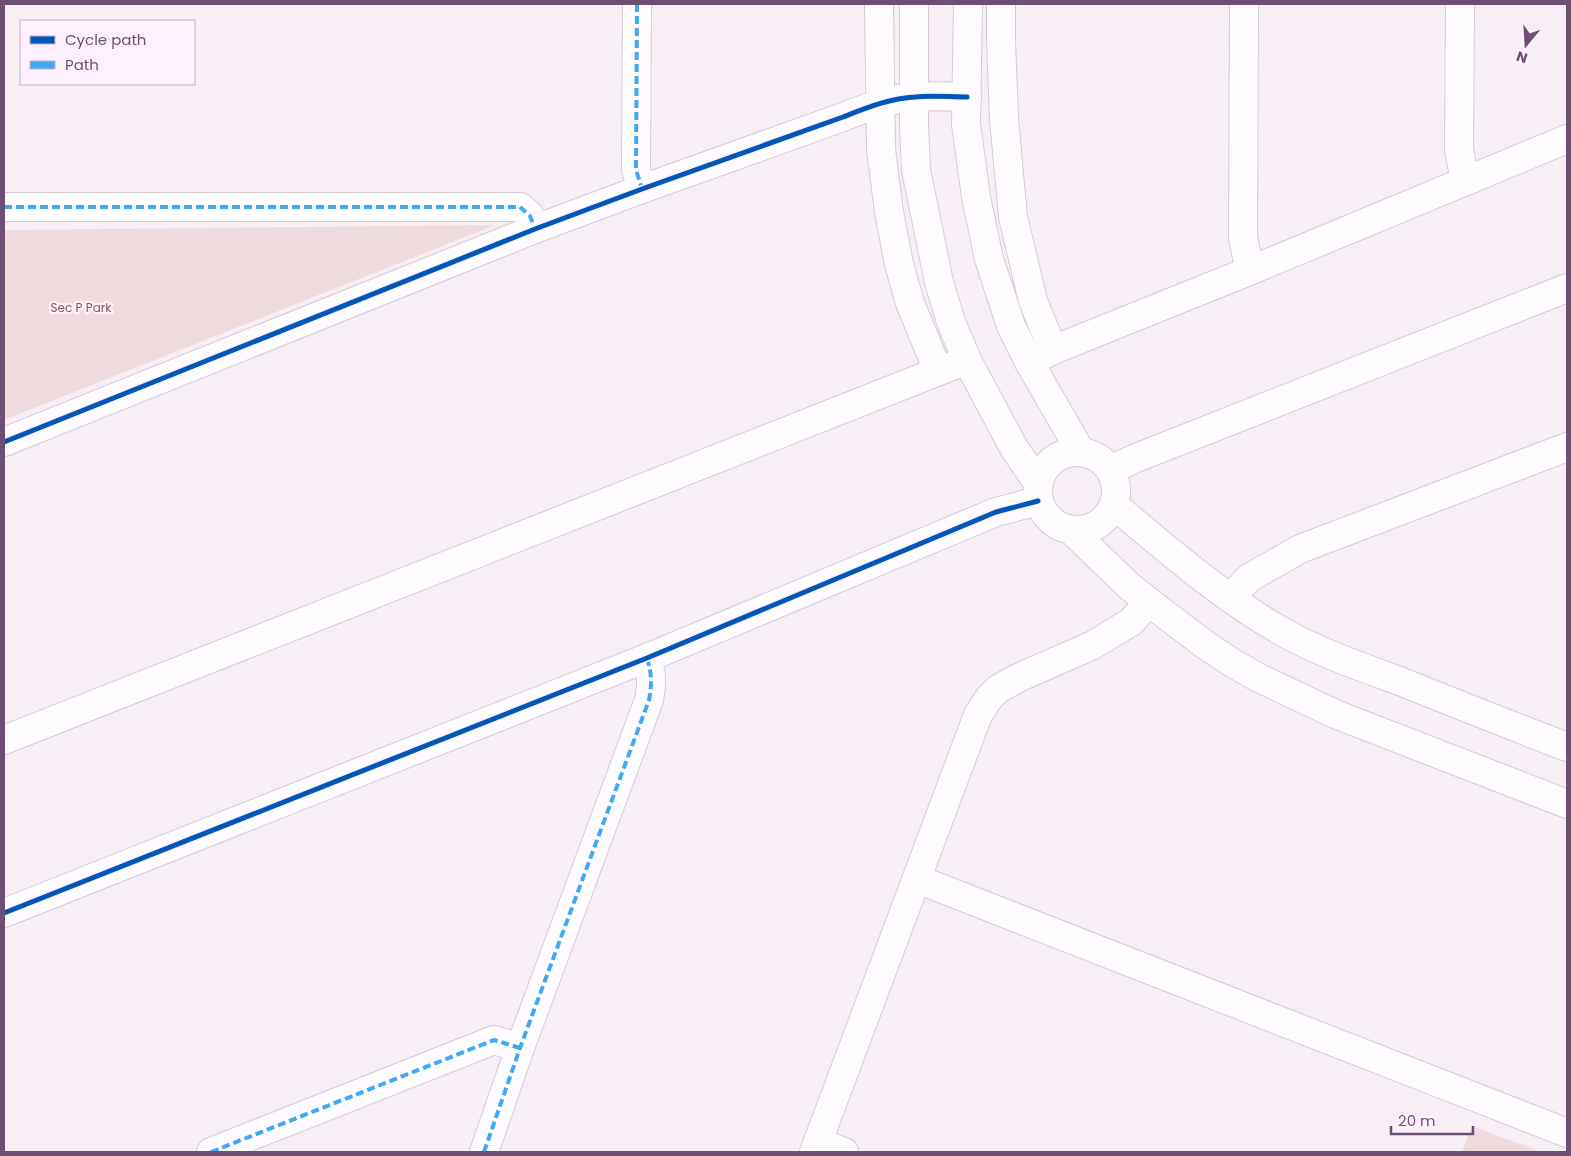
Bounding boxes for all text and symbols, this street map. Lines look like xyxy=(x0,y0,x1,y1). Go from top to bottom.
legend xyxy=(20,20,195,85)
north arrow xyxy=(1501,20,1551,70)
text: Cycle path xyxy=(65,29,146,50)
text: N xyxy=(1514,46,1530,69)
text: Path xyxy=(65,54,99,75)
park label: Sec P Park xyxy=(51,299,112,316)
scale bar xyxy=(1391,1104,1474,1136)
text: 20 m xyxy=(1398,1110,1436,1131)

